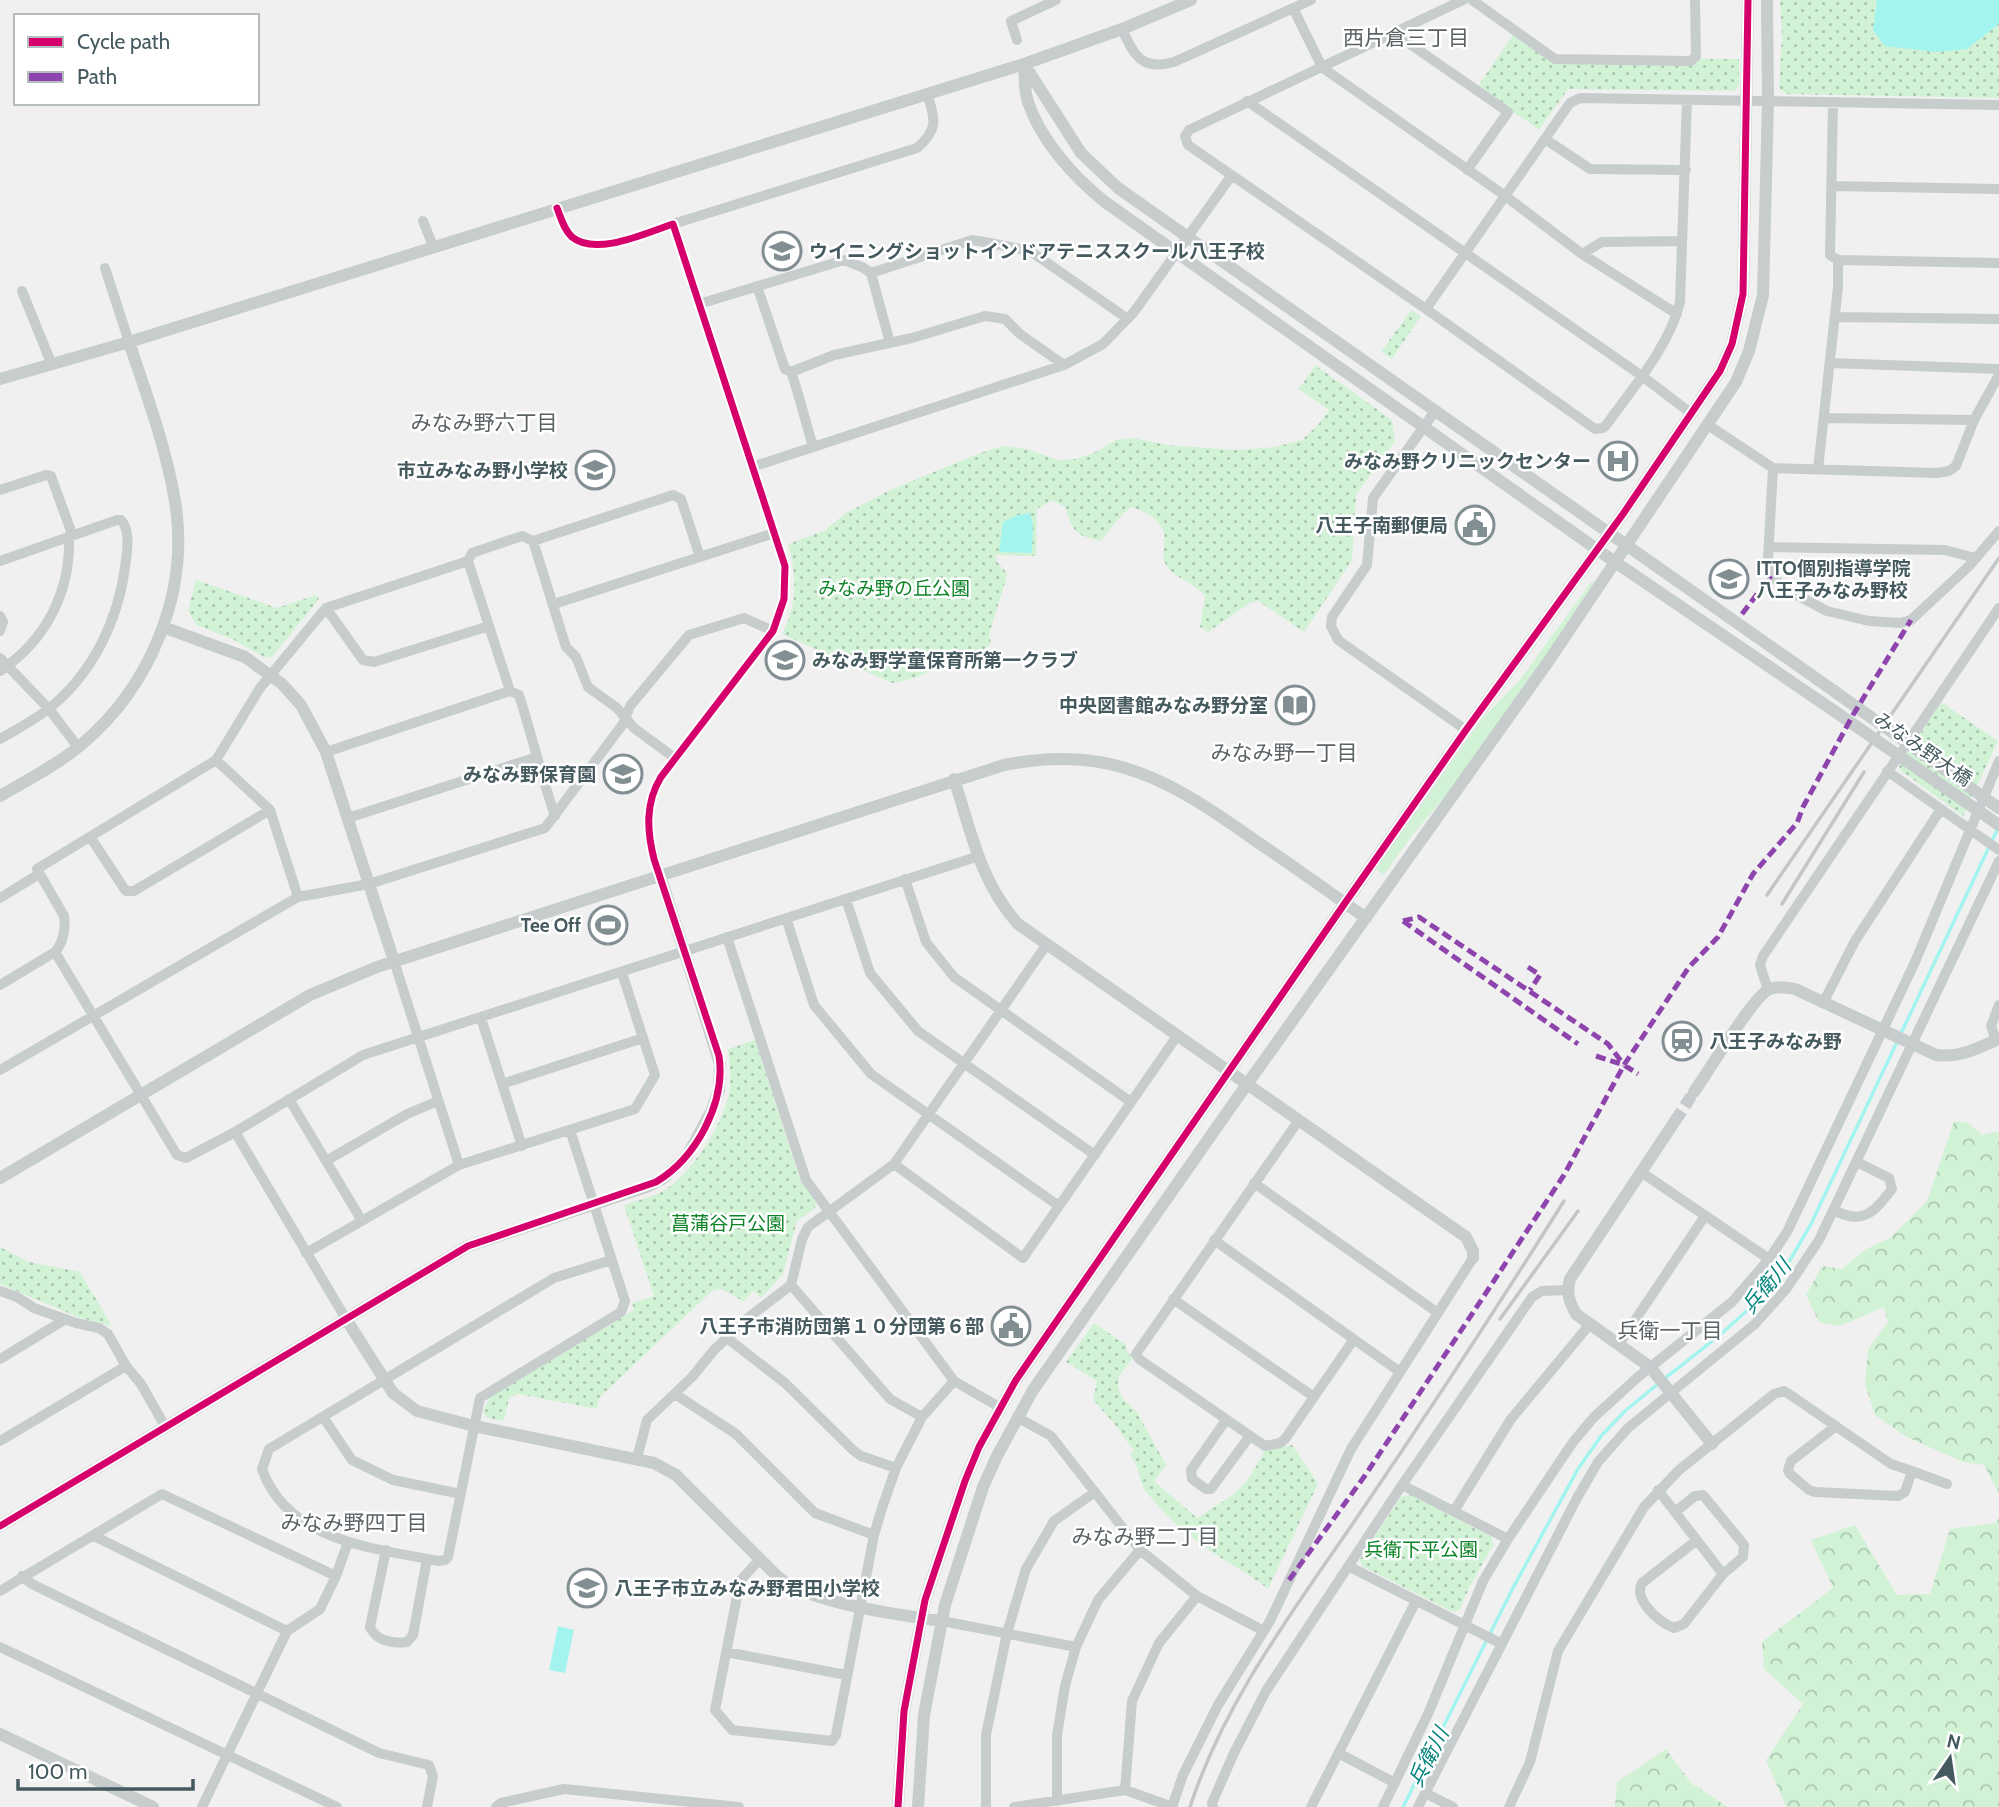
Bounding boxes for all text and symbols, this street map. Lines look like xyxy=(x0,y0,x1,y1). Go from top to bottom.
legend xyxy=(14,14,259,105)
district label: 西片倉三丁目 xyxy=(1343,25,1469,50)
text: Cycle path xyxy=(77,29,170,54)
text: Path xyxy=(77,64,117,89)
school or university icon: ウイニングショットインドアテニススクール八王子校 xyxy=(761,230,803,272)
place label: ウイニングショットインドアテニススクール八王子校 xyxy=(809,240,1265,263)
district label: みなみ野六丁目 xyxy=(411,410,558,435)
hospital icon: みなみ野クリニックセンター xyxy=(1597,440,1639,482)
school or university icon: 市立みなみ野小学校 xyxy=(574,449,616,491)
place label: みなみ野クリニックセンター xyxy=(1344,450,1591,473)
place label: 市立みなみ野小学校 xyxy=(397,459,568,482)
public building icon: 八王子南郵便局 xyxy=(1454,504,1496,546)
place label: 八王子南郵便局 xyxy=(1315,514,1448,537)
place label: ITTO個別指導学院 八王子みなみ野校 xyxy=(1756,557,1911,602)
school or university icon: ITTO個別指導学院 八王子みなみ野校 xyxy=(1708,558,1750,600)
park label: みなみ野の丘公園 xyxy=(818,577,970,600)
school or university icon: みなみ野学童保育所第一クラブ xyxy=(764,639,806,681)
place label: みなみ野学童保育所第一クラブ xyxy=(812,649,1078,672)
library icon: 中央図書館みなみ野分室 xyxy=(1274,684,1316,726)
place label: 中央図書館みなみ野分室 xyxy=(1059,694,1268,717)
street label: みなみ野大橋 xyxy=(1870,707,1976,791)
district label: みなみ野一丁目 xyxy=(1211,740,1358,765)
school or university icon: みなみ野保育園 xyxy=(602,753,644,795)
place label: みなみ野保育園 xyxy=(463,763,596,786)
sports icon: Tee Off xyxy=(587,904,629,946)
place label: Tee Off xyxy=(521,914,582,937)
station icon: 八王子みなみ野 xyxy=(1661,1020,1703,1062)
place label: 八王子みなみ野 xyxy=(1709,1030,1842,1053)
park label: 菖蒲谷戸公園 xyxy=(671,1212,785,1235)
water label: 兵衛川 xyxy=(1736,1252,1797,1318)
public building icon: 八王子市消防団第１０分団第６部 xyxy=(990,1305,1032,1347)
place label: 八王子市消防団第１０分団第６部 xyxy=(699,1315,984,1338)
district label: 兵衛一丁目 xyxy=(1618,1318,1723,1343)
district label: みなみ野四丁目 xyxy=(281,1510,428,1535)
district label: みなみ野二丁目 xyxy=(1072,1524,1219,1549)
park label: 兵衛下平公園 xyxy=(1364,1538,1478,1561)
school or university icon: 八王子市立みなみ野君田小学校 xyxy=(566,1567,608,1609)
place label: 八王子市立みなみ野君田小学校 xyxy=(614,1577,880,1600)
water label: 兵衛川 xyxy=(1403,1721,1454,1791)
north arrow xyxy=(1915,1723,1985,1793)
text: N xyxy=(1945,1729,1963,1755)
scale bar xyxy=(18,1748,192,1792)
text: 100 m xyxy=(28,1759,87,1784)

